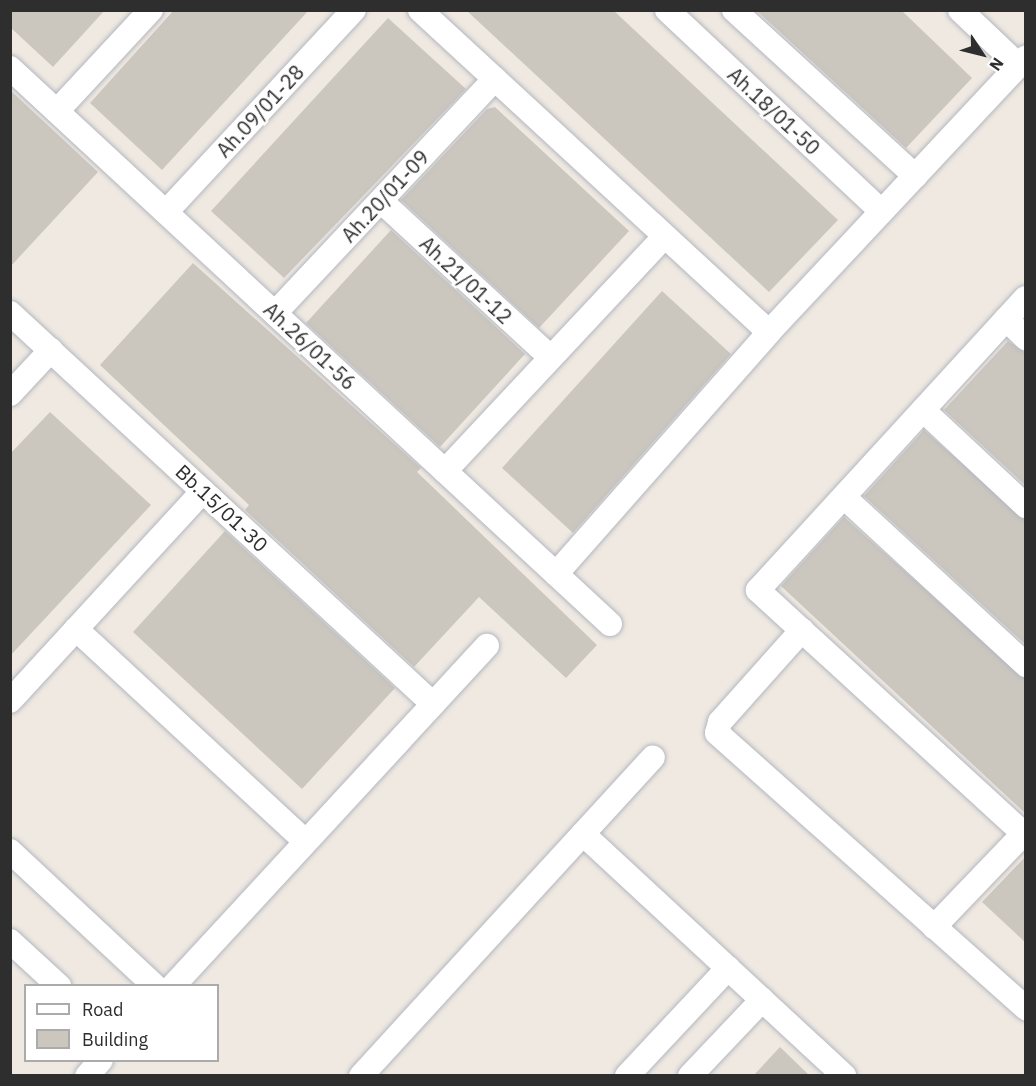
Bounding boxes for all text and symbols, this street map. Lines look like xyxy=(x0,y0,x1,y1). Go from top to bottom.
north arrow xyxy=(952,24,1012,84)
text: N xyxy=(985,54,1008,75)
street label: Ah.09/01-28 xyxy=(211,60,309,162)
street label: Ah.18/01-50 xyxy=(723,62,825,160)
street label: Ah.20/01-09 xyxy=(336,145,434,247)
street label: Ah.21/01-12 xyxy=(415,231,517,329)
street label: Ah.26/01-56 xyxy=(259,297,361,395)
street label: Bb.15/01-30 xyxy=(171,459,273,557)
legend xyxy=(24,984,219,1062)
text: Road xyxy=(82,998,123,1021)
text: Building xyxy=(82,1028,148,1051)

